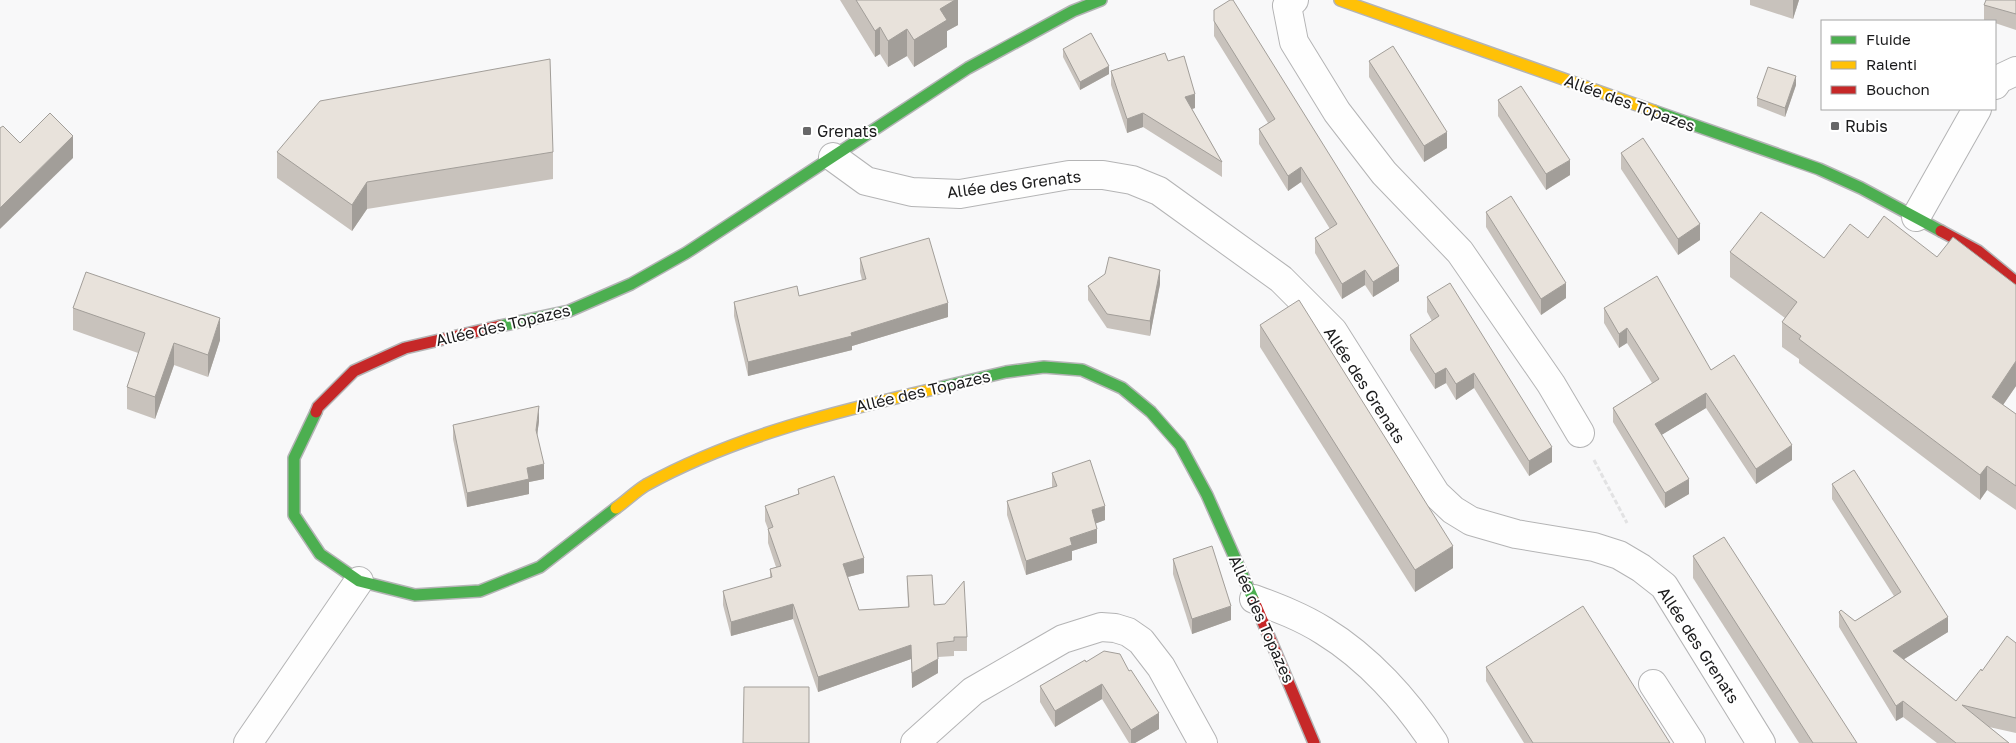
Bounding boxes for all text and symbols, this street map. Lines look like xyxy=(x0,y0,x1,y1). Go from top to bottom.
legend xyxy=(1821,20,1996,110)
text: Fluide xyxy=(1866,30,1911,48)
text: Ralenti xyxy=(1866,55,1917,73)
street label: Allée des Topazes xyxy=(1562,70,1698,136)
text: Bouchon xyxy=(1866,80,1930,98)
place label: Rubis xyxy=(1845,116,1888,136)
marker: Rubis xyxy=(1829,120,1841,132)
place label: Grenats xyxy=(817,121,877,141)
marker: Grenats xyxy=(801,125,813,137)
street label: Allée des Grenats xyxy=(946,166,1082,202)
street label: Allée des Topazes xyxy=(434,300,572,350)
street label: Allée des Grenats xyxy=(1320,323,1410,447)
street label: Allée des Topazes xyxy=(854,366,992,416)
street label: Allée des Topazes xyxy=(1225,552,1299,686)
street label: Allée des Grenats xyxy=(1654,583,1744,707)

